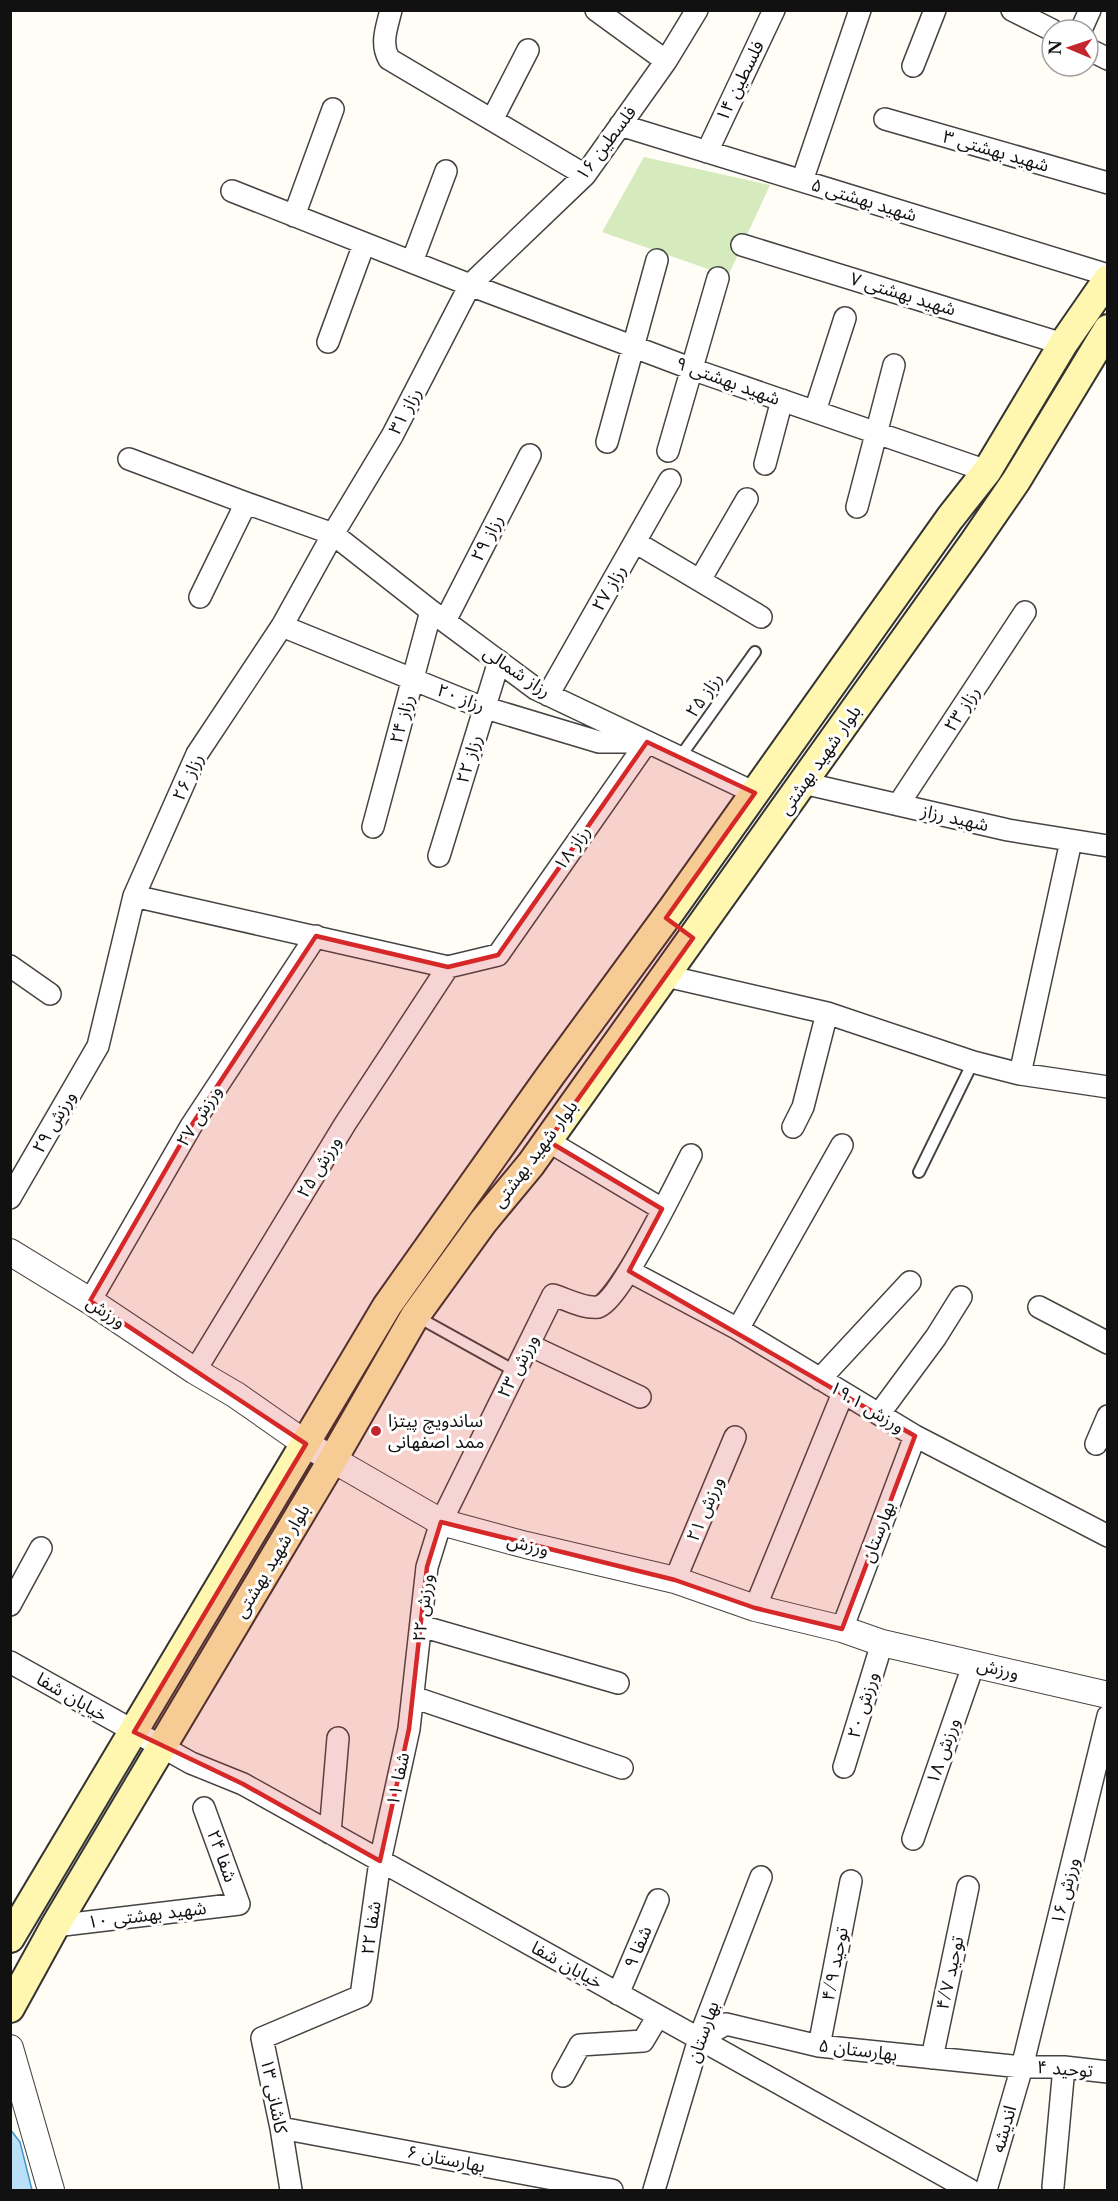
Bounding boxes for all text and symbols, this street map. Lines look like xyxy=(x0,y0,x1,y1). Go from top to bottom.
north arrow xyxy=(1040,18,1100,78)
street label: فلسطین ۱۴ xyxy=(711,37,769,125)
text: N xyxy=(1045,40,1065,55)
street label: فلسطین ۱۶ xyxy=(571,102,641,184)
street label: شهید بهشتی ۳ xyxy=(940,125,1052,177)
street label: شهید بهشتی ۵ xyxy=(808,173,920,227)
street label: شهید بهشتی ۷ xyxy=(847,267,959,321)
street label: شهید بهشتی ۹ xyxy=(673,352,783,410)
street label: رزاز ۳۱ xyxy=(384,384,426,438)
street label: رزاز ۲۹ xyxy=(466,511,508,565)
street label: رزاز ۲۷ xyxy=(587,561,631,615)
street label: رزاز شمالی xyxy=(479,641,555,703)
street label: رزاز ۲۵ xyxy=(681,668,727,722)
street label: رزاز ۲۰ xyxy=(434,679,488,717)
street label: رزاز ۲۳ xyxy=(939,682,985,736)
street label: رزاز ۲۴ xyxy=(385,692,419,746)
street label: بلوار شهید بهشتی xyxy=(774,701,866,819)
street label: رزاز ۲۲ xyxy=(451,732,487,786)
street label: رزاز ۲۶ xyxy=(168,750,208,804)
street label: شهید رزاز xyxy=(918,799,991,836)
street label: رزاز ۱۸ xyxy=(549,821,595,875)
street label: ورزش ۲۷ xyxy=(172,1081,226,1151)
street label: ورزش ۲۹ xyxy=(27,1087,81,1157)
street label: بلوار شهید بهشتی xyxy=(487,1096,583,1212)
street label: ورزش ۲۵ xyxy=(292,1132,346,1202)
street label: ورزش xyxy=(82,1291,130,1333)
street label: ورزش ۲۳ xyxy=(493,1331,543,1401)
street label: ورزش ۱۹.۱ xyxy=(826,1376,908,1438)
place label: ساندویچ پیتزا ممد اصفهانی xyxy=(388,1410,485,1453)
marker: ساندویچ پیتزا ممد اصفهانی xyxy=(369,1424,383,1438)
street label: ورزش ۲۱ xyxy=(682,1473,728,1545)
street label: بهارستان xyxy=(856,1498,900,1566)
street label: بلوار شهید بهشتی xyxy=(229,1500,315,1622)
street label: ورزش xyxy=(505,1529,551,1561)
street label: ورزش ۲۲ xyxy=(408,1573,438,1643)
street label: ورزش xyxy=(975,1654,1021,1684)
street label: خیابان شفا xyxy=(33,1668,111,1726)
street label: ورزش ۲۰ xyxy=(843,1669,883,1741)
street label: ورزش ۱۸ xyxy=(921,1715,965,1787)
street label: شفا ۱۱ xyxy=(382,1750,414,1808)
street label: شفا ۲۴ xyxy=(202,1827,242,1885)
street label: ورزش ۱۶ xyxy=(1046,1855,1084,1927)
street label: شهید بهشتی ۱۰ xyxy=(86,1897,208,1933)
street label: شفا ۲۲ xyxy=(356,1900,386,1956)
street label: شفا ۹ xyxy=(619,1923,657,1971)
street label: توحید ۴/۹ xyxy=(817,1925,853,2003)
street label: توحید ۴/۷ xyxy=(931,1934,969,2012)
street label: خیابان شفا xyxy=(527,1936,607,1994)
street label: بهارستان xyxy=(682,1998,724,2066)
street label: بهارستان ۵ xyxy=(817,2034,899,2066)
street label: توحید ۴ xyxy=(1036,2056,1094,2082)
street label: کاشانی ۱۳ xyxy=(256,2057,292,2136)
street label: اندیشه xyxy=(987,2103,1021,2155)
street label: بهارستان ۶ xyxy=(405,2141,487,2177)

